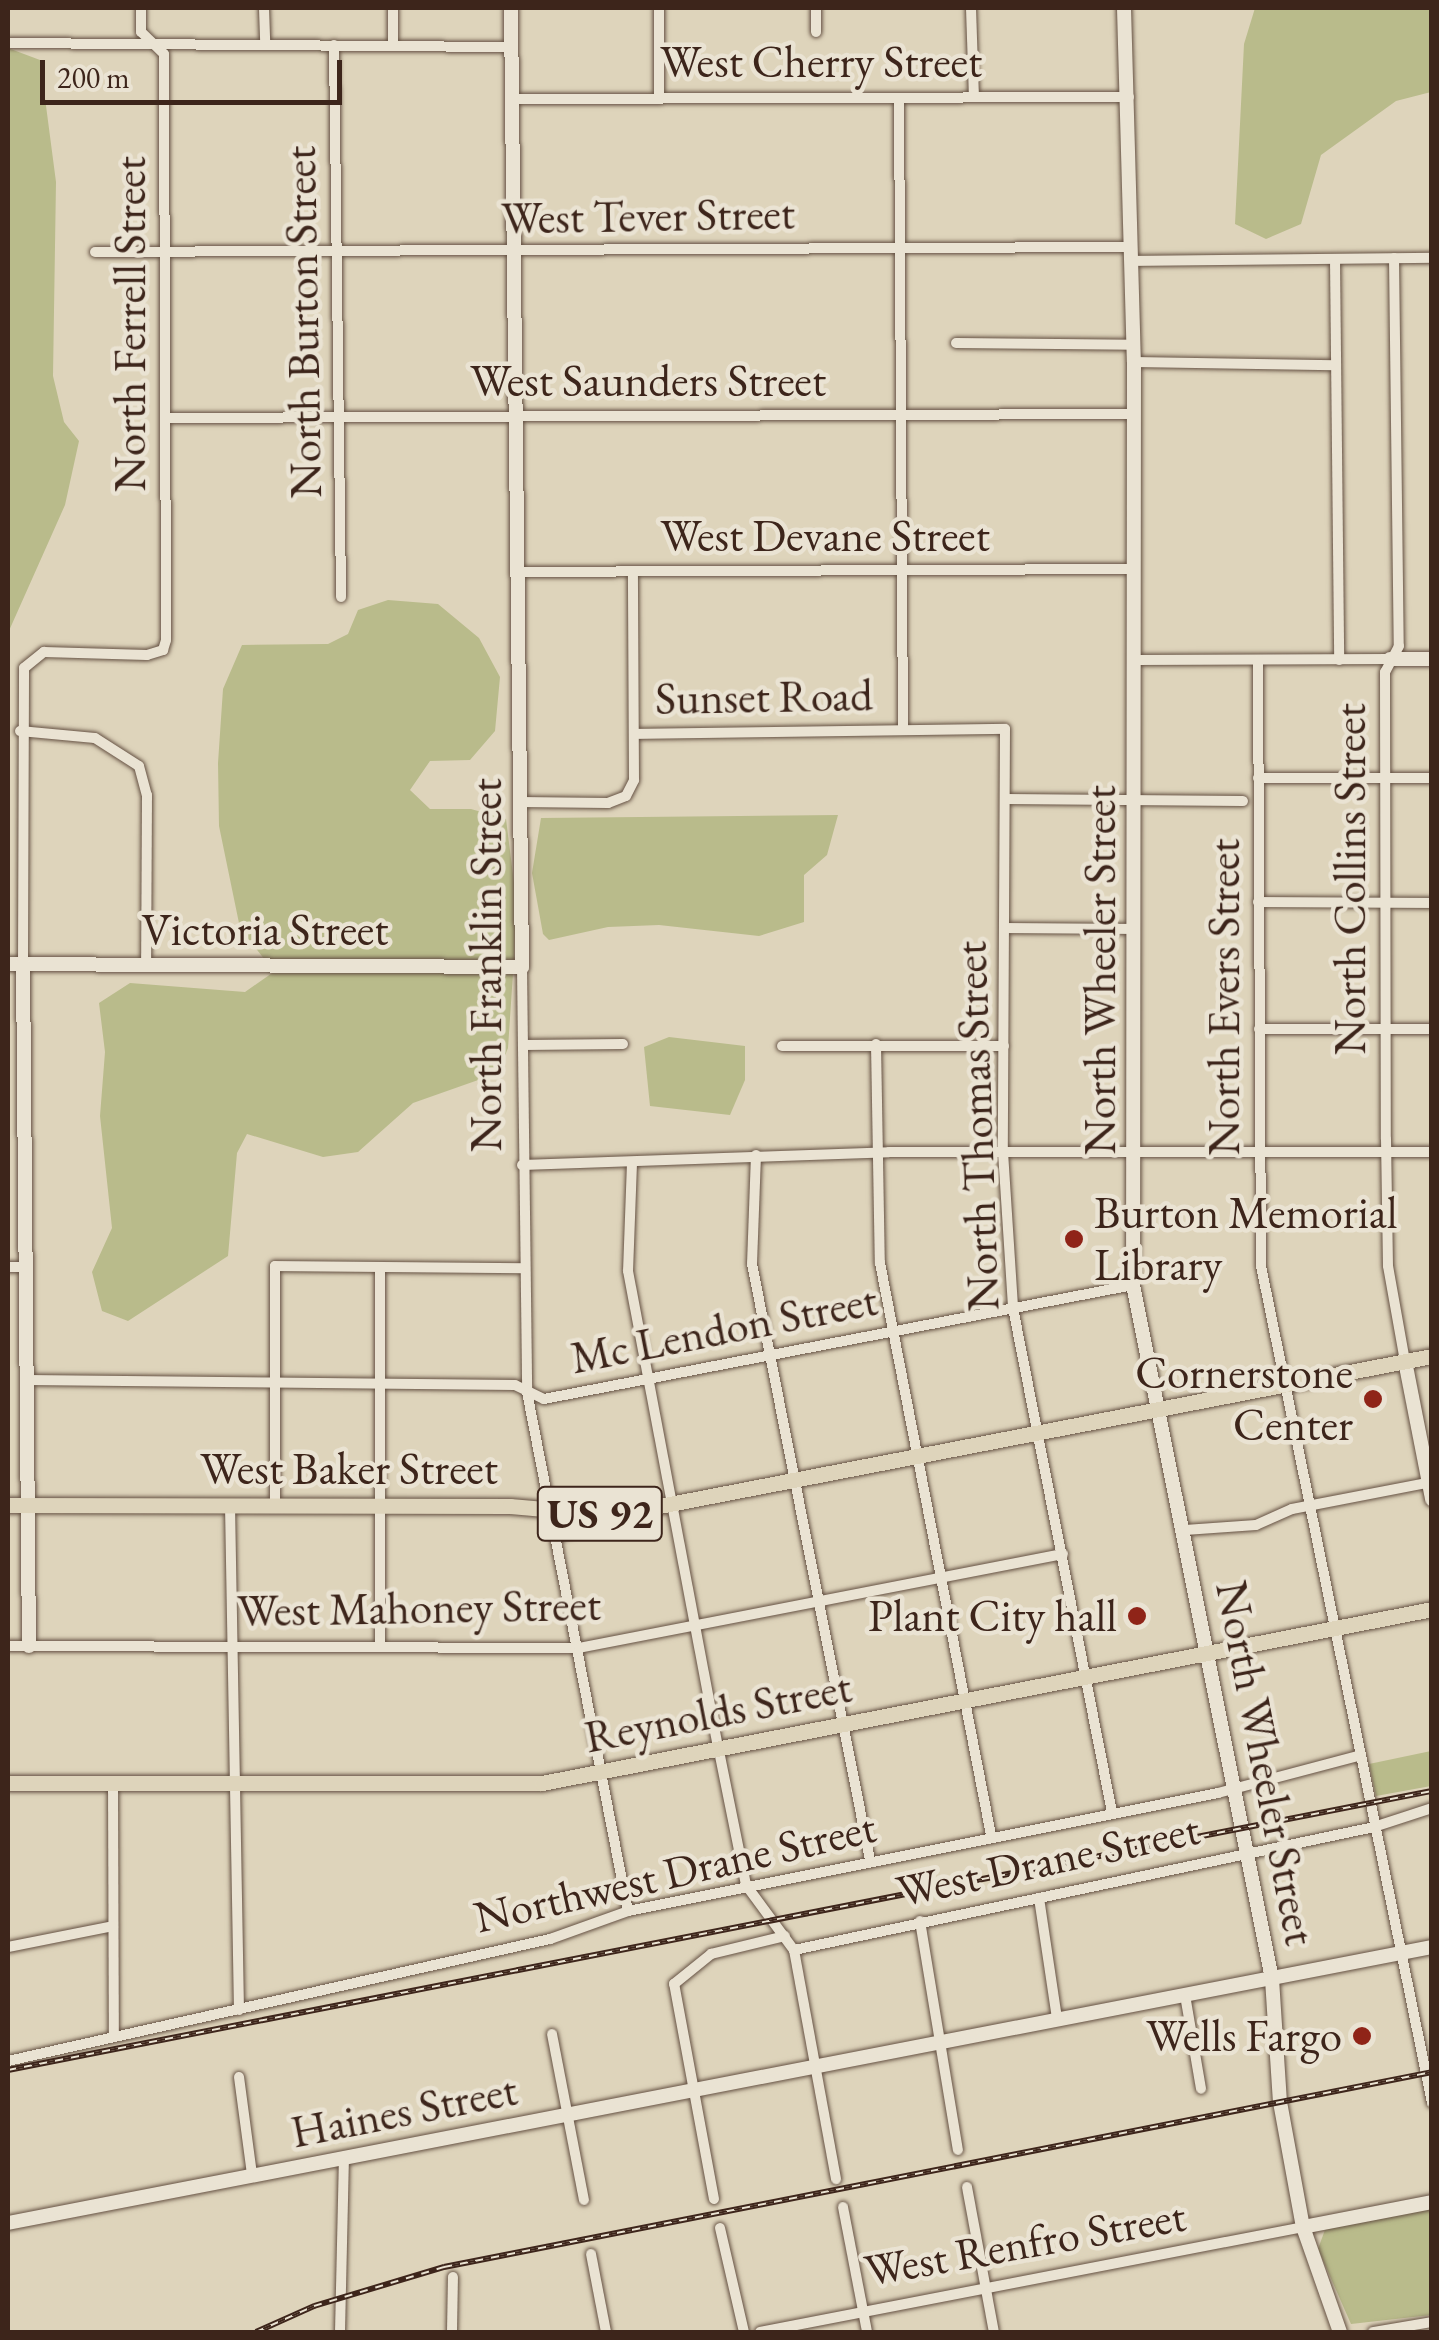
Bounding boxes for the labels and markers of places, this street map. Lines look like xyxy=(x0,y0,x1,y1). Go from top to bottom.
place label: Burton Memorial Library xyxy=(1094,1186,1398,1292)
marker: Burton Memorial Library xyxy=(1063,1228,1085,1250)
place label: Cornerstone Center xyxy=(1135,1346,1353,1452)
marker: Cornerstone Center xyxy=(1362,1388,1384,1410)
place label: Plant City hall xyxy=(868,1589,1117,1643)
marker: Plant City hall xyxy=(1126,1605,1148,1627)
place label: Wells Fargo xyxy=(1146,2009,1342,2063)
marker: Wells Fargo xyxy=(1351,2025,1373,2047)

